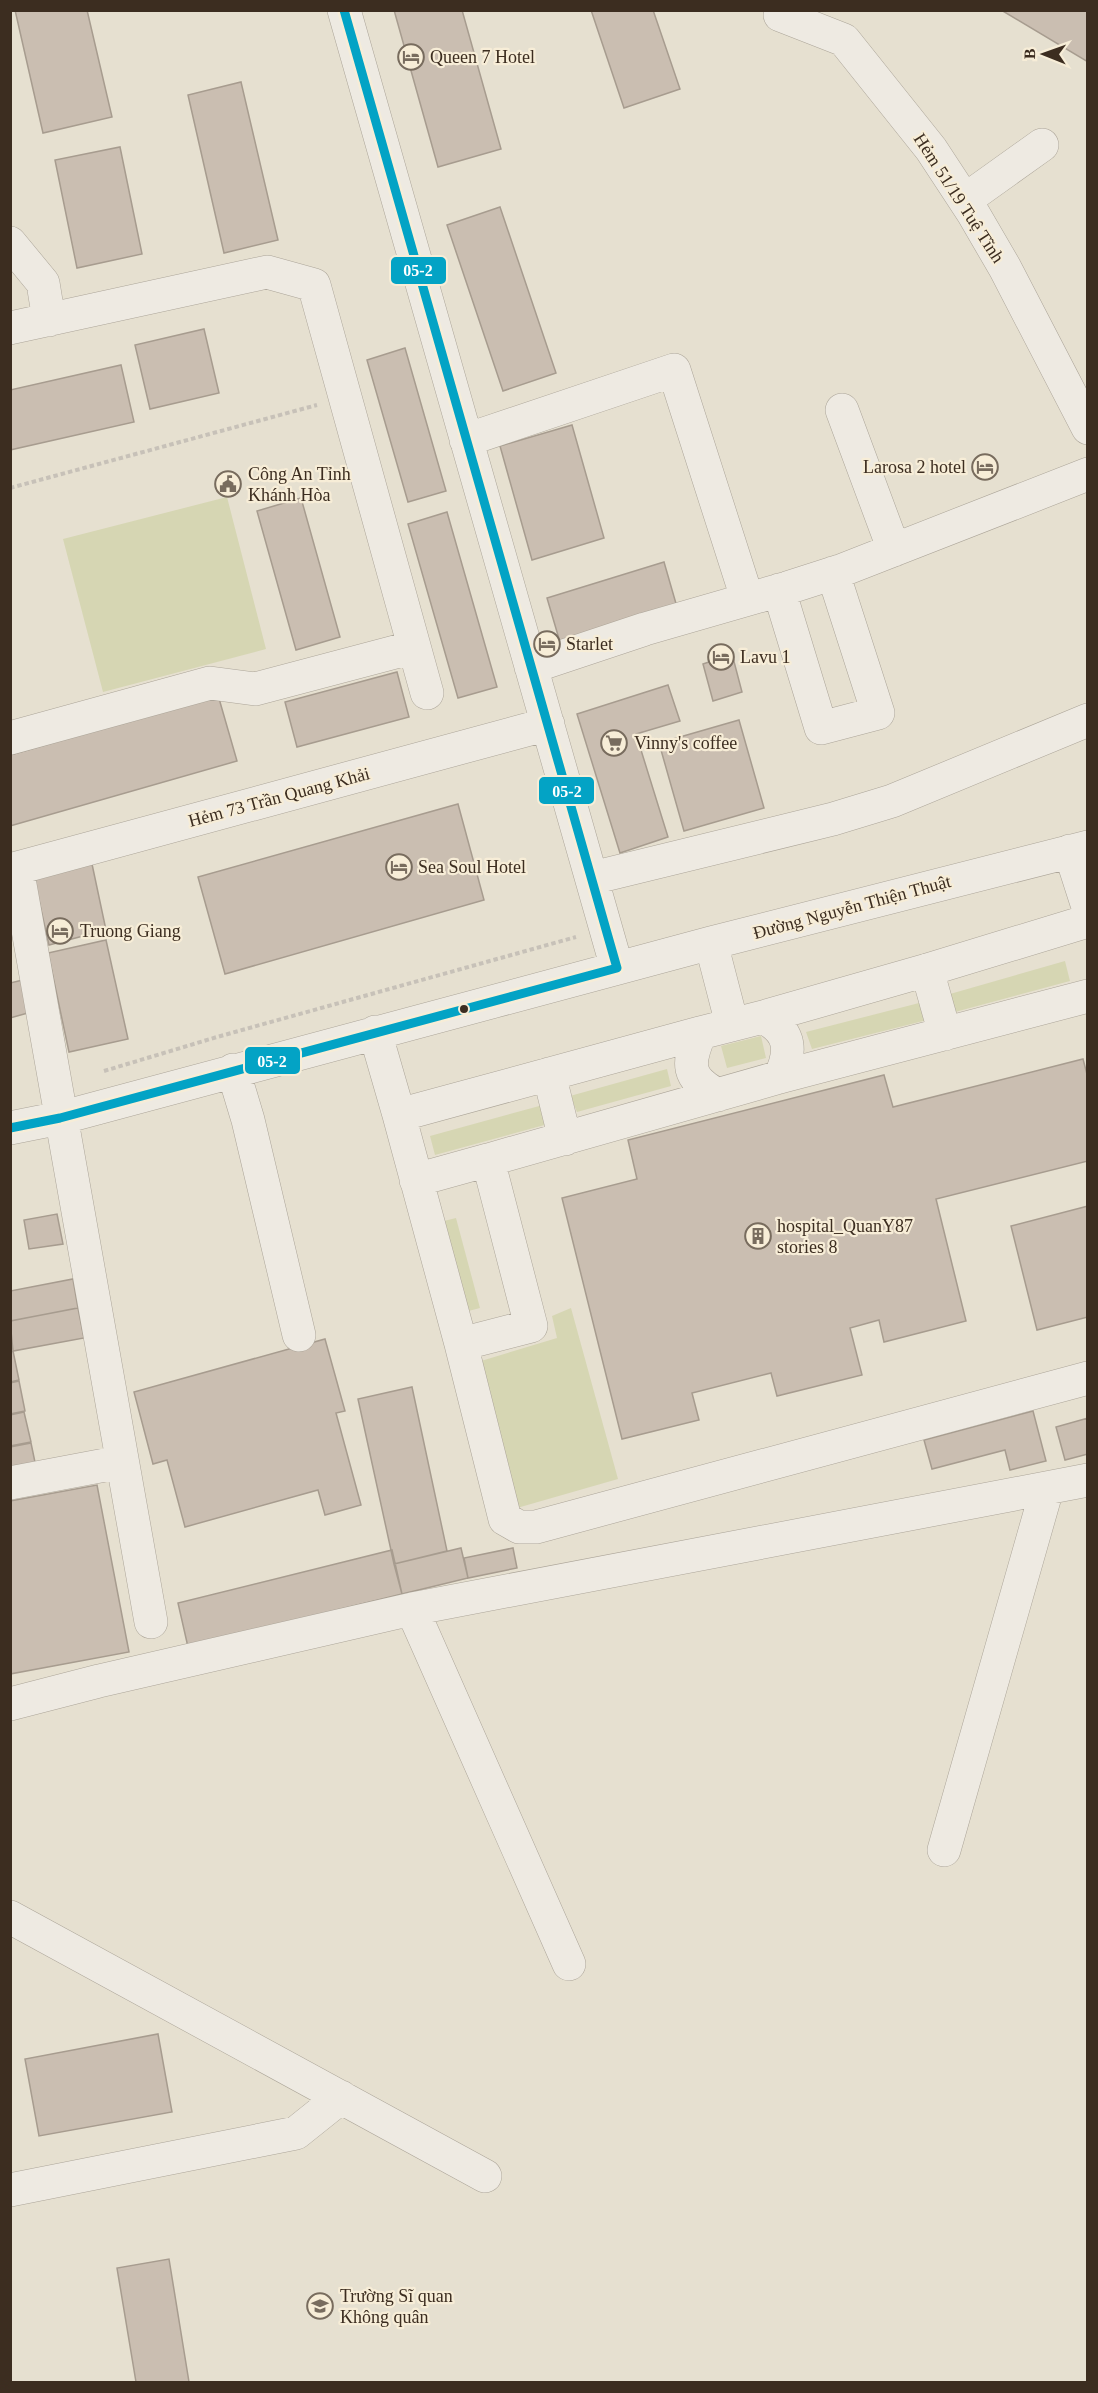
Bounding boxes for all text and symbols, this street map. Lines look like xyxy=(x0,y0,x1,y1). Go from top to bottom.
north arrow xyxy=(1014,24,1074,84)
hotel icon: Queen 7 Hotel xyxy=(396,42,426,72)
place label: Queen 7 Hotel xyxy=(430,47,535,67)
text: B xyxy=(1021,48,1038,59)
street label: Hẻm 51/19 Tuệ Tĩnh xyxy=(910,130,1008,266)
line badge: 05-2 xyxy=(390,256,447,285)
text: 05-2 xyxy=(403,262,433,279)
hotel icon: Larosa 2 hotel xyxy=(970,452,1000,482)
place label: Larosa 2 hotel xyxy=(863,457,966,477)
place label: Công An Tỉnh Khánh Hòa xyxy=(248,464,351,505)
public building icon: Công An Tỉnh Khánh Hòa xyxy=(213,469,243,499)
hotel icon: Starlet xyxy=(532,629,562,659)
place label: Starlet xyxy=(566,634,613,654)
hotel icon: Lavu 1 xyxy=(706,642,736,672)
place label: Lavu 1 xyxy=(740,647,790,667)
supermarket icon: Vinny's coffee xyxy=(599,728,629,758)
place label: Vinny's coffee xyxy=(634,733,737,753)
street label: Hẻm 73 Trần Quang Khải xyxy=(186,763,372,831)
line badge: 05-2 xyxy=(538,776,595,805)
text: 05-2 xyxy=(552,783,582,800)
hotel icon: Sea Soul Hotel xyxy=(384,852,414,882)
place label: Sea Soul Hotel xyxy=(418,857,526,877)
street label: Đường Nguyễn Thiện Thuật xyxy=(751,871,953,943)
hotel icon: Truong Giang xyxy=(45,916,75,946)
place label: Truong Giang xyxy=(80,921,181,941)
unlabelled marker xyxy=(458,1003,470,1015)
line badge: 05-2 xyxy=(244,1046,301,1075)
text: 05-2 xyxy=(257,1053,287,1070)
place label: hospital_QuanY87 stories 8 xyxy=(777,1216,913,1257)
building icon: hospital_QuanY87 stories 8 xyxy=(743,1221,773,1251)
place label: Trường Sĩ quan Không quân xyxy=(340,2286,453,2327)
school or university icon: Trường Sĩ quan Không quân xyxy=(305,2291,335,2321)

